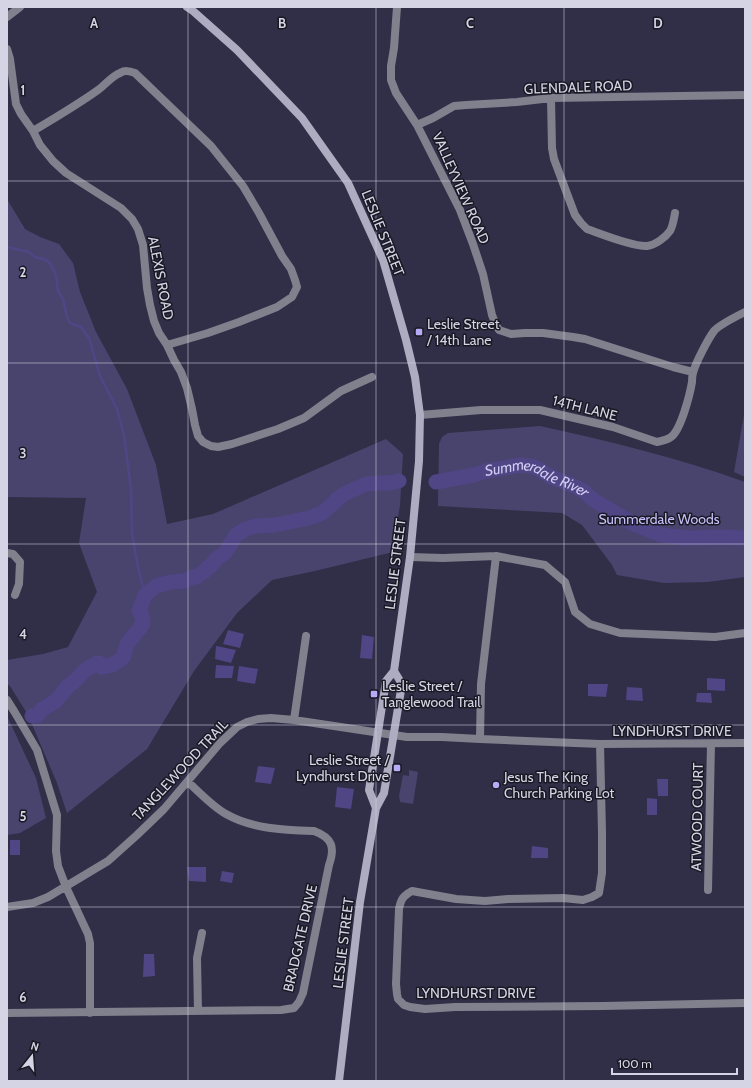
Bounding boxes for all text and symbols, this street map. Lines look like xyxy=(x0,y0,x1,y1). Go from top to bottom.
text: A xyxy=(90,15,99,31)
text: B xyxy=(278,15,286,31)
text: C xyxy=(466,15,474,31)
text: D xyxy=(653,15,663,31)
street label: GLENDALE ROAD xyxy=(523,76,633,98)
text: 1 xyxy=(21,82,25,98)
street label: VALLEYVIEW ROAD xyxy=(428,129,494,247)
street label: LESLIE STREET xyxy=(358,187,409,279)
street label: ALEXIS ROAD xyxy=(144,235,178,321)
text: 2 xyxy=(20,264,27,280)
place label: Leslie Street / 14th Lane xyxy=(426,315,500,349)
marker: Leslie Street / 14th Lane xyxy=(414,327,424,337)
street label: 14TH LANE xyxy=(551,391,620,425)
text: 3 xyxy=(19,445,27,461)
water label: Summerdale River xyxy=(483,455,594,501)
park label: Summerdale Woods xyxy=(598,510,720,528)
street label: LESLIE STREET xyxy=(380,517,410,611)
text: 4 xyxy=(19,626,27,642)
place label: Leslie Street / Tanglewood Trail xyxy=(382,677,481,711)
marker: Leslie Street / Tanglewood Trail xyxy=(369,689,379,699)
street label: TANGLEWOOD TRAIL xyxy=(128,715,232,825)
street label: LYNDHURST DRIVE xyxy=(612,722,732,740)
place label: Leslie Street / Lyndhurst Drive xyxy=(296,751,389,785)
street label: ATWOOD COURT xyxy=(687,762,707,871)
marker: Leslie Street / Lyndhurst Drive xyxy=(392,763,402,773)
place label: Jesus The King Church Parking Lot xyxy=(503,768,615,802)
marker: Jesus The King Church Parking Lot xyxy=(491,780,501,790)
text: 5 xyxy=(20,808,27,824)
street label: BRADGATE DRIVE xyxy=(279,882,321,993)
street label: LESLIE STREET xyxy=(328,896,358,990)
street label: LYNDHURST DRIVE xyxy=(416,984,536,1002)
text: 6 xyxy=(19,989,27,1005)
north arrow xyxy=(12,1036,52,1076)
text: N xyxy=(29,1039,41,1054)
scale bar xyxy=(612,1050,737,1076)
text: 100 m xyxy=(618,1056,652,1071)

